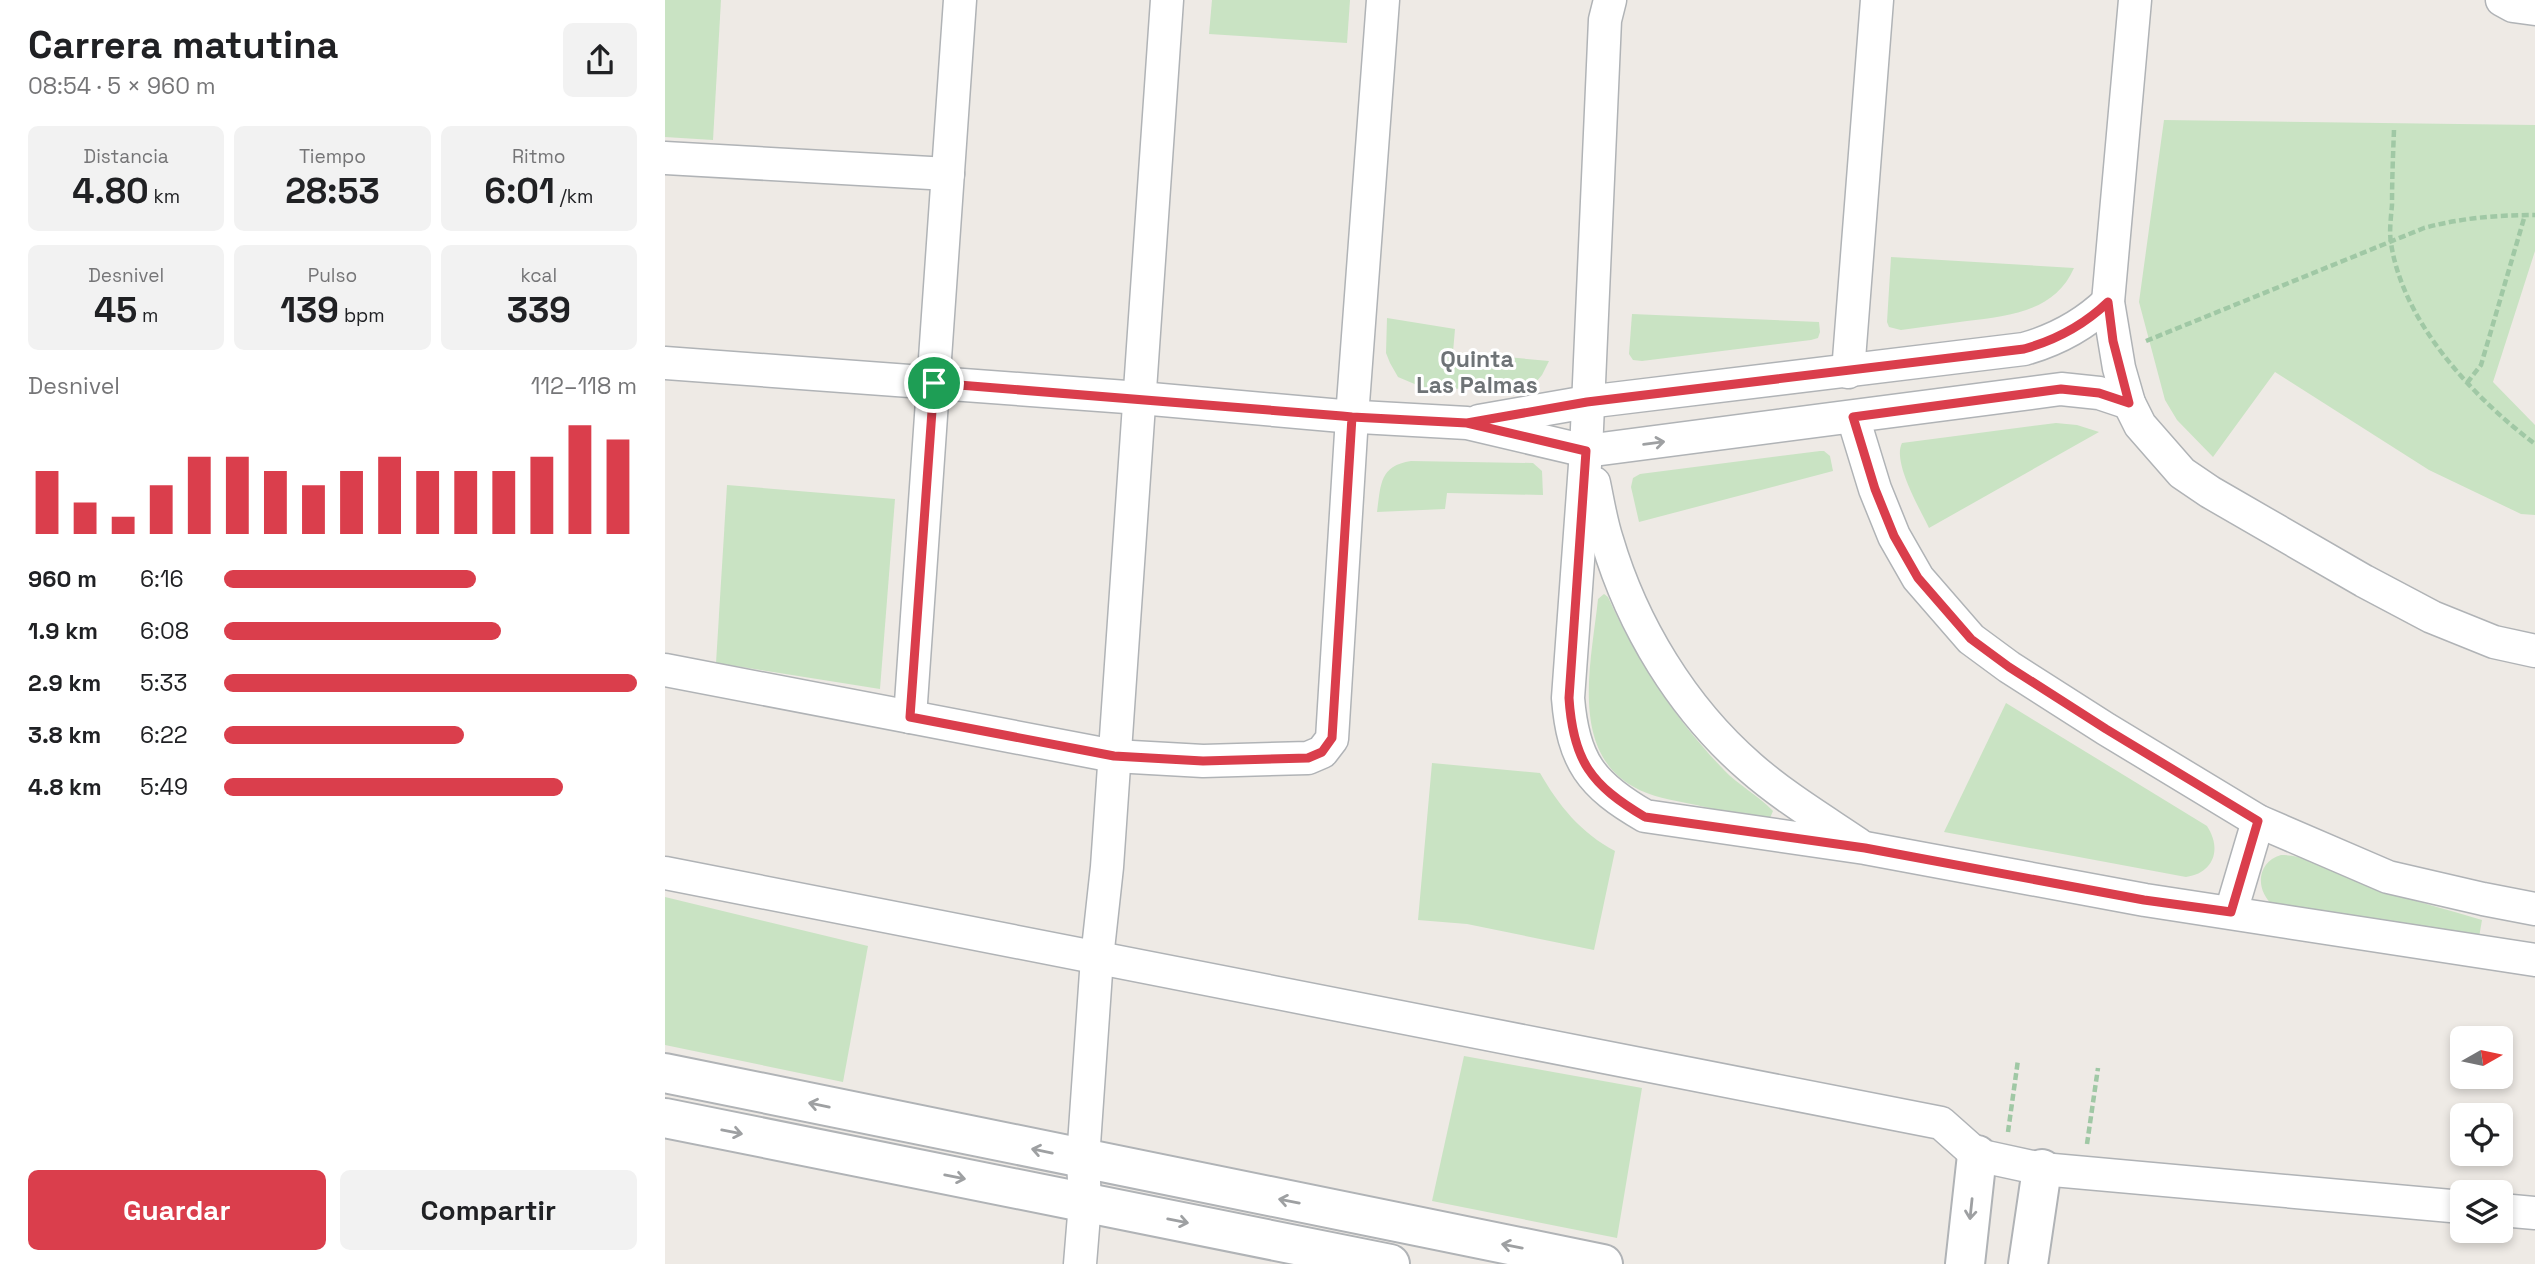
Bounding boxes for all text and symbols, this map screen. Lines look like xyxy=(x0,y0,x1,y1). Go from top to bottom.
text: Carrera matutina xyxy=(28,21,339,69)
button: share xyxy=(563,23,637,97)
text: 08:54 · 5 × 960 m xyxy=(28,71,216,101)
text: Distancia xyxy=(84,144,169,169)
text: Tiempo xyxy=(299,144,366,169)
text: Ritmo xyxy=(512,144,566,169)
text: 4.80 xyxy=(72,169,149,213)
text: 28:53 xyxy=(285,169,380,213)
text: 6:01 xyxy=(484,169,555,213)
text: km xyxy=(149,184,180,209)
text: /km xyxy=(555,184,593,209)
text: Desnivel xyxy=(88,263,164,288)
text: Pulso xyxy=(308,263,357,288)
text: kcal xyxy=(520,263,557,288)
text: 45 xyxy=(94,288,137,332)
text: 139 xyxy=(280,288,339,332)
text: 339 xyxy=(507,288,571,332)
text: m xyxy=(137,303,158,328)
text: bpm xyxy=(339,303,385,328)
district label: Quinta Las Palmas xyxy=(1416,344,1538,400)
pin xyxy=(904,353,964,413)
icon: arrive xyxy=(915,364,953,402)
text: Desnivel xyxy=(28,371,120,401)
text: 112–118 m xyxy=(531,371,637,401)
one-way arrow xyxy=(1642,436,1665,449)
text: 960 m xyxy=(28,564,97,594)
text: 6:16 xyxy=(140,564,184,594)
text: 1.9 km xyxy=(28,616,98,646)
text: 6:08 xyxy=(140,616,189,646)
text: 2.9 km xyxy=(28,668,101,698)
text: 5:33 xyxy=(140,668,187,698)
text: 3.8 km xyxy=(28,720,101,750)
text: 6:22 xyxy=(140,720,188,750)
text: 4.8 km xyxy=(28,772,102,802)
text: 5:49 xyxy=(140,772,188,802)
north arrow xyxy=(2450,1026,2513,1088)
map controls xyxy=(2450,1026,2513,1243)
one-way arrow xyxy=(808,1098,831,1112)
button: locate xyxy=(2450,1103,2513,1166)
one-way arrow xyxy=(720,1125,743,1139)
one-way arrow xyxy=(1031,1143,1054,1157)
button: Guardar xyxy=(28,1170,326,1250)
button: Compartir xyxy=(340,1170,637,1250)
one-way arrow xyxy=(943,1170,966,1184)
button: layers xyxy=(2450,1180,2513,1243)
one-way arrow xyxy=(1278,1193,1301,1207)
one-way arrow xyxy=(1965,1198,1978,1220)
one-way arrow xyxy=(1166,1215,1189,1229)
one-way arrow xyxy=(1501,1238,1524,1252)

